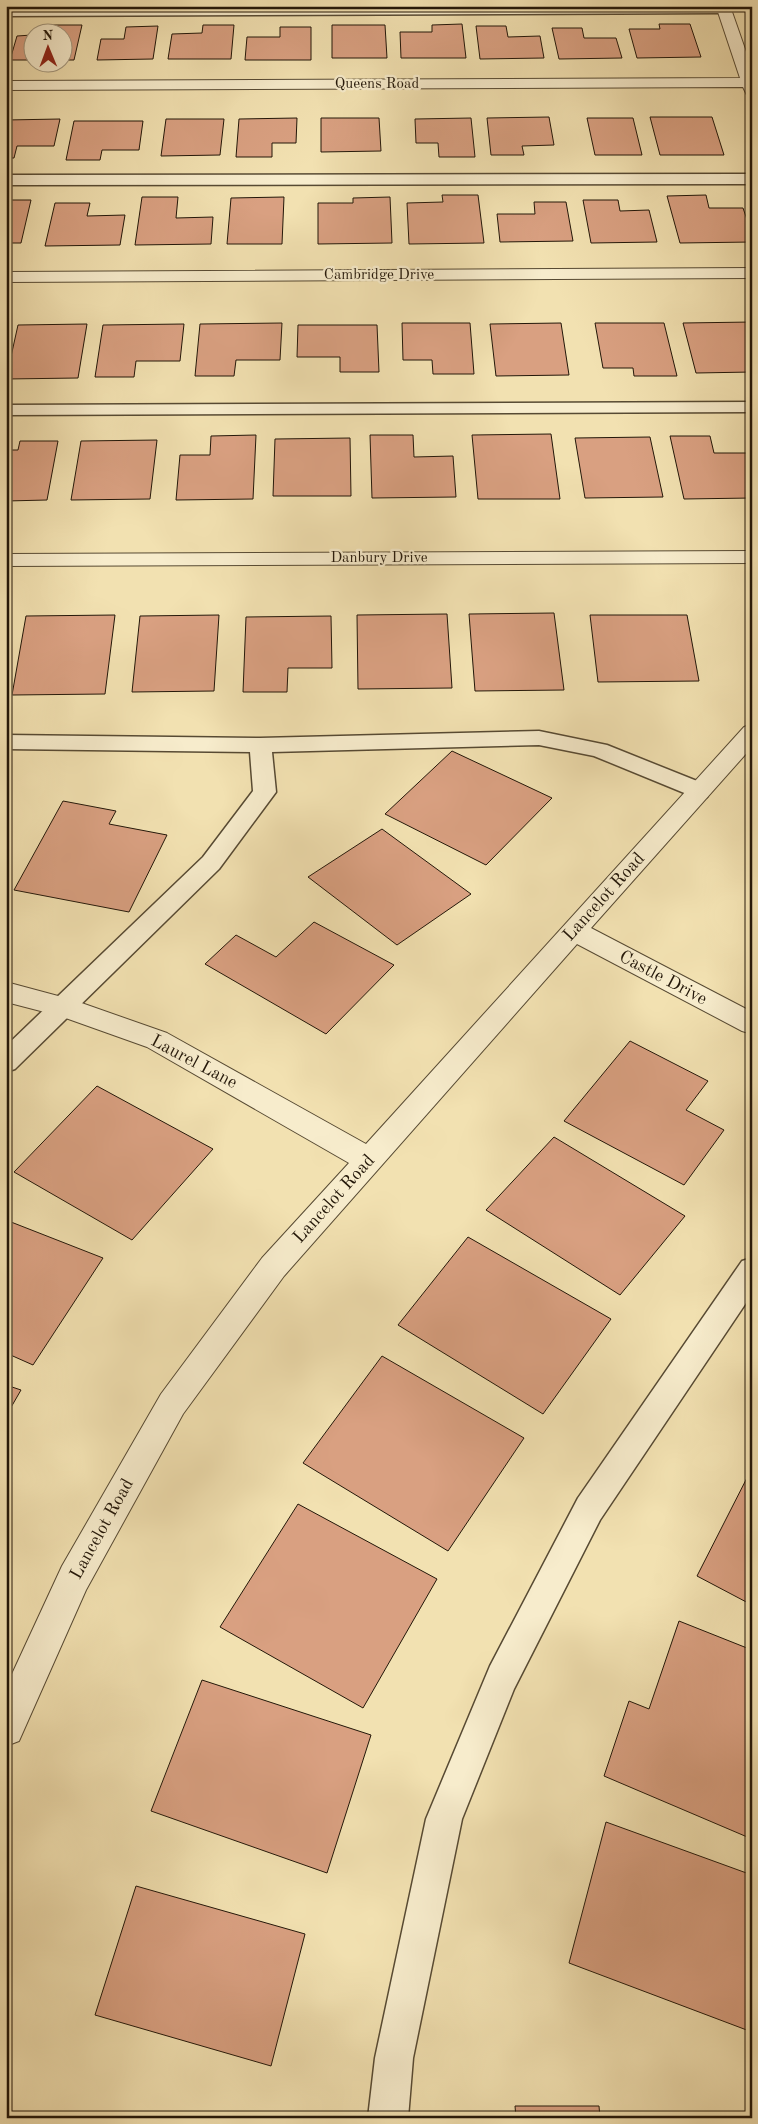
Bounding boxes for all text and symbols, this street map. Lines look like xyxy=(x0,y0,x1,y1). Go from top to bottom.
north arrow xyxy=(22,22,72,72)
text: N xyxy=(42,29,54,43)
street label: Queens Road xyxy=(335,77,419,92)
street label: Cambridge Drive xyxy=(324,268,434,283)
street label: Danbury Drive xyxy=(330,551,428,566)
street label: Lancelot Road xyxy=(560,849,648,945)
street label: Castle Drive xyxy=(616,947,710,1009)
street label: Laurel Lane xyxy=(148,1032,240,1092)
street label: Lancelot Road xyxy=(290,1151,378,1247)
street label: Lancelot Road xyxy=(67,1476,137,1582)

